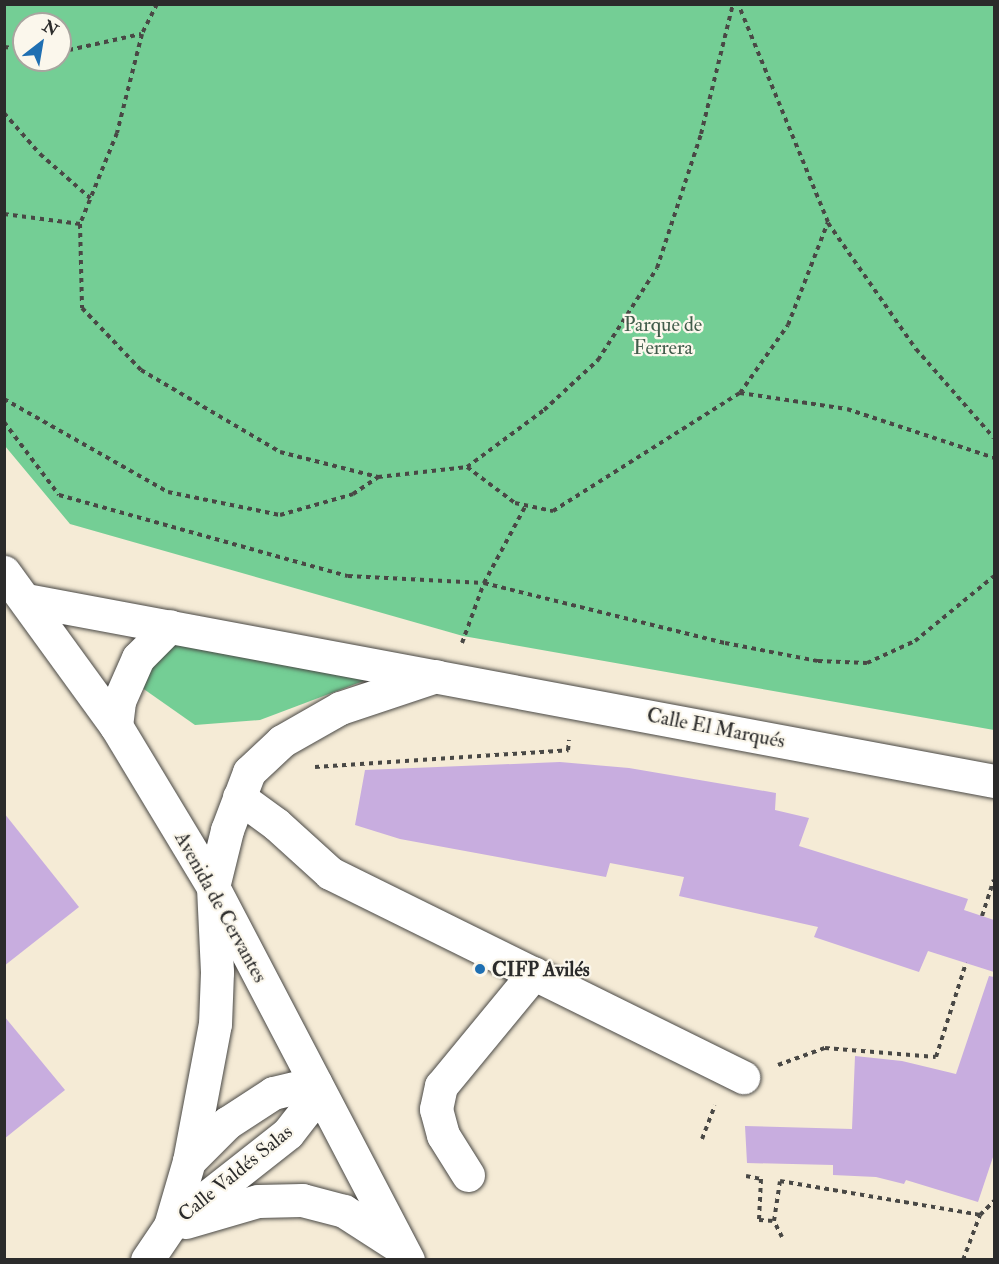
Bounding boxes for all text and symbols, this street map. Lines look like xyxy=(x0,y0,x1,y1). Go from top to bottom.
north arrow xyxy=(12,12,72,72)
text: N xyxy=(39,16,62,41)
park label: Parque de Ferrera xyxy=(624,312,702,359)
street label: Calle El Marqués xyxy=(645,703,787,753)
street label: Avenida de Cervantes xyxy=(170,827,272,987)
place label: CIFP Avilés xyxy=(492,957,590,981)
marker: CIFP Avilés xyxy=(473,962,487,976)
street label: Calle Valdés Salas xyxy=(173,1120,297,1226)

